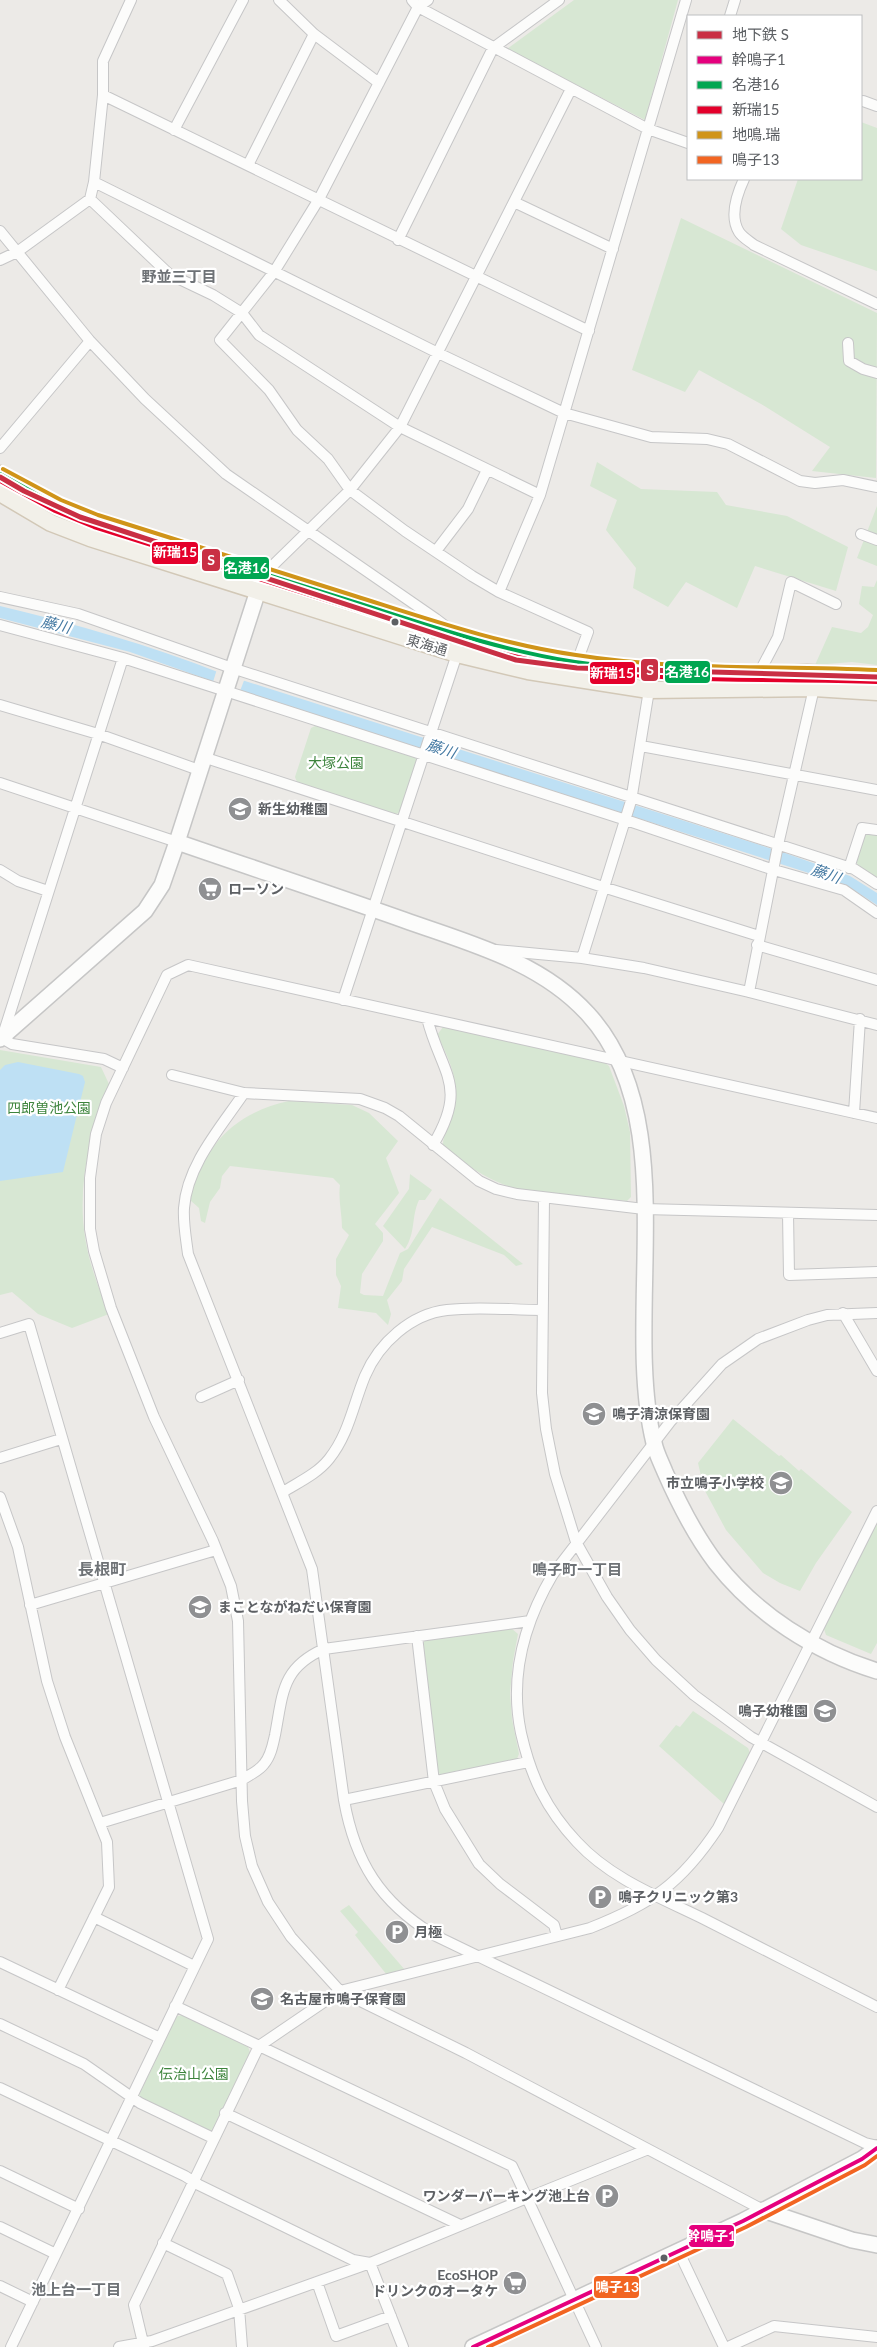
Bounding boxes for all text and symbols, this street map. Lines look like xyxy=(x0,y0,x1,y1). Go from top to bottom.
legend xyxy=(687,15,862,180)
text: 地下鉄 S xyxy=(732,25,789,43)
text: 幹鳴子1 xyxy=(732,50,786,68)
text: 名港16 xyxy=(732,75,780,93)
text: 新瑞15 xyxy=(732,100,779,118)
text: 地鳴.瑞 xyxy=(732,125,781,143)
text: 鳴子13 xyxy=(732,150,779,168)
district label: 野並三丁目 xyxy=(141,267,217,285)
line badge: 新瑞15 xyxy=(151,541,199,565)
text: 新瑞15 xyxy=(153,543,197,560)
line badge: S xyxy=(201,548,221,572)
text: S xyxy=(207,551,215,568)
line badge: 名港16 xyxy=(223,556,270,580)
text: 名港16 xyxy=(224,559,268,576)
water label: 藤川 xyxy=(40,612,75,637)
unlabelled marker xyxy=(390,617,400,627)
street label: 東海通 xyxy=(405,630,450,659)
line badge: S xyxy=(640,658,659,682)
line badge: 名港16 xyxy=(664,660,711,684)
line badge: 新瑞15 xyxy=(589,661,636,685)
text: S xyxy=(646,661,654,678)
text: 名港16 xyxy=(665,663,709,680)
text: 新瑞15 xyxy=(590,664,634,681)
water label: 藤川 xyxy=(424,735,460,762)
park label: 大塚公園 xyxy=(308,754,364,771)
school or university icon: 新生幼稚園 xyxy=(227,796,253,822)
place label: 新生幼稚園 xyxy=(258,800,328,817)
water label: 藤川 xyxy=(809,860,845,887)
supermarket icon: ローソン xyxy=(197,876,223,902)
place label: ローソン xyxy=(228,880,284,897)
park label: 四郎曽池公園 xyxy=(7,1099,91,1116)
school or university icon: 鳴子清涼保育園 xyxy=(581,1401,607,1427)
place label: 鳴子清涼保育園 xyxy=(612,1405,710,1422)
school or university icon: 市立鳴子小学校 xyxy=(768,1470,794,1496)
place label: 市立鳴子小学校 xyxy=(666,1474,764,1491)
district label: 長根町 xyxy=(78,1559,126,1578)
district label: 鳴子町一丁目 xyxy=(532,1560,622,1578)
school or university icon: まことながねだい保育園 xyxy=(187,1594,213,1620)
place label: まことながねだい保育園 xyxy=(218,1598,372,1615)
school or university icon: 鳴子幼稚園 xyxy=(812,1698,838,1724)
place label: 鳴子幼稚園 xyxy=(738,1702,808,1719)
parking icon: 鳴子クリニック第3 xyxy=(587,1884,613,1910)
place label: 鳴子クリニック第3 xyxy=(618,1888,738,1905)
parking icon: 月極 xyxy=(384,1919,410,1945)
place label: 月極 xyxy=(414,1923,442,1940)
school or university icon: 名古屋市鳴子保育園 xyxy=(249,1986,275,2012)
place label: 名古屋市鳴子保育園 xyxy=(280,1990,406,2007)
park label: 伝治山公園 xyxy=(159,2065,229,2082)
parking icon: ワンダーパーキング池上台 xyxy=(594,2183,620,2209)
place label: ワンダーパーキング池上台 xyxy=(423,2187,590,2204)
line badge: 幹鳴子1 xyxy=(688,2224,735,2248)
text: 幹鳴子1 xyxy=(686,2227,736,2244)
unlabelled marker xyxy=(659,2253,669,2263)
place label: EcoSHOP ドリンクのオータケ xyxy=(372,2266,498,2299)
supermarket icon: EcoSHOP ドリンクのオータケ xyxy=(502,2270,528,2296)
line badge: 鳴子13 xyxy=(593,2275,640,2299)
text: 鳴子13 xyxy=(595,2278,639,2295)
district label: 池上台一丁目 xyxy=(31,2280,121,2298)

